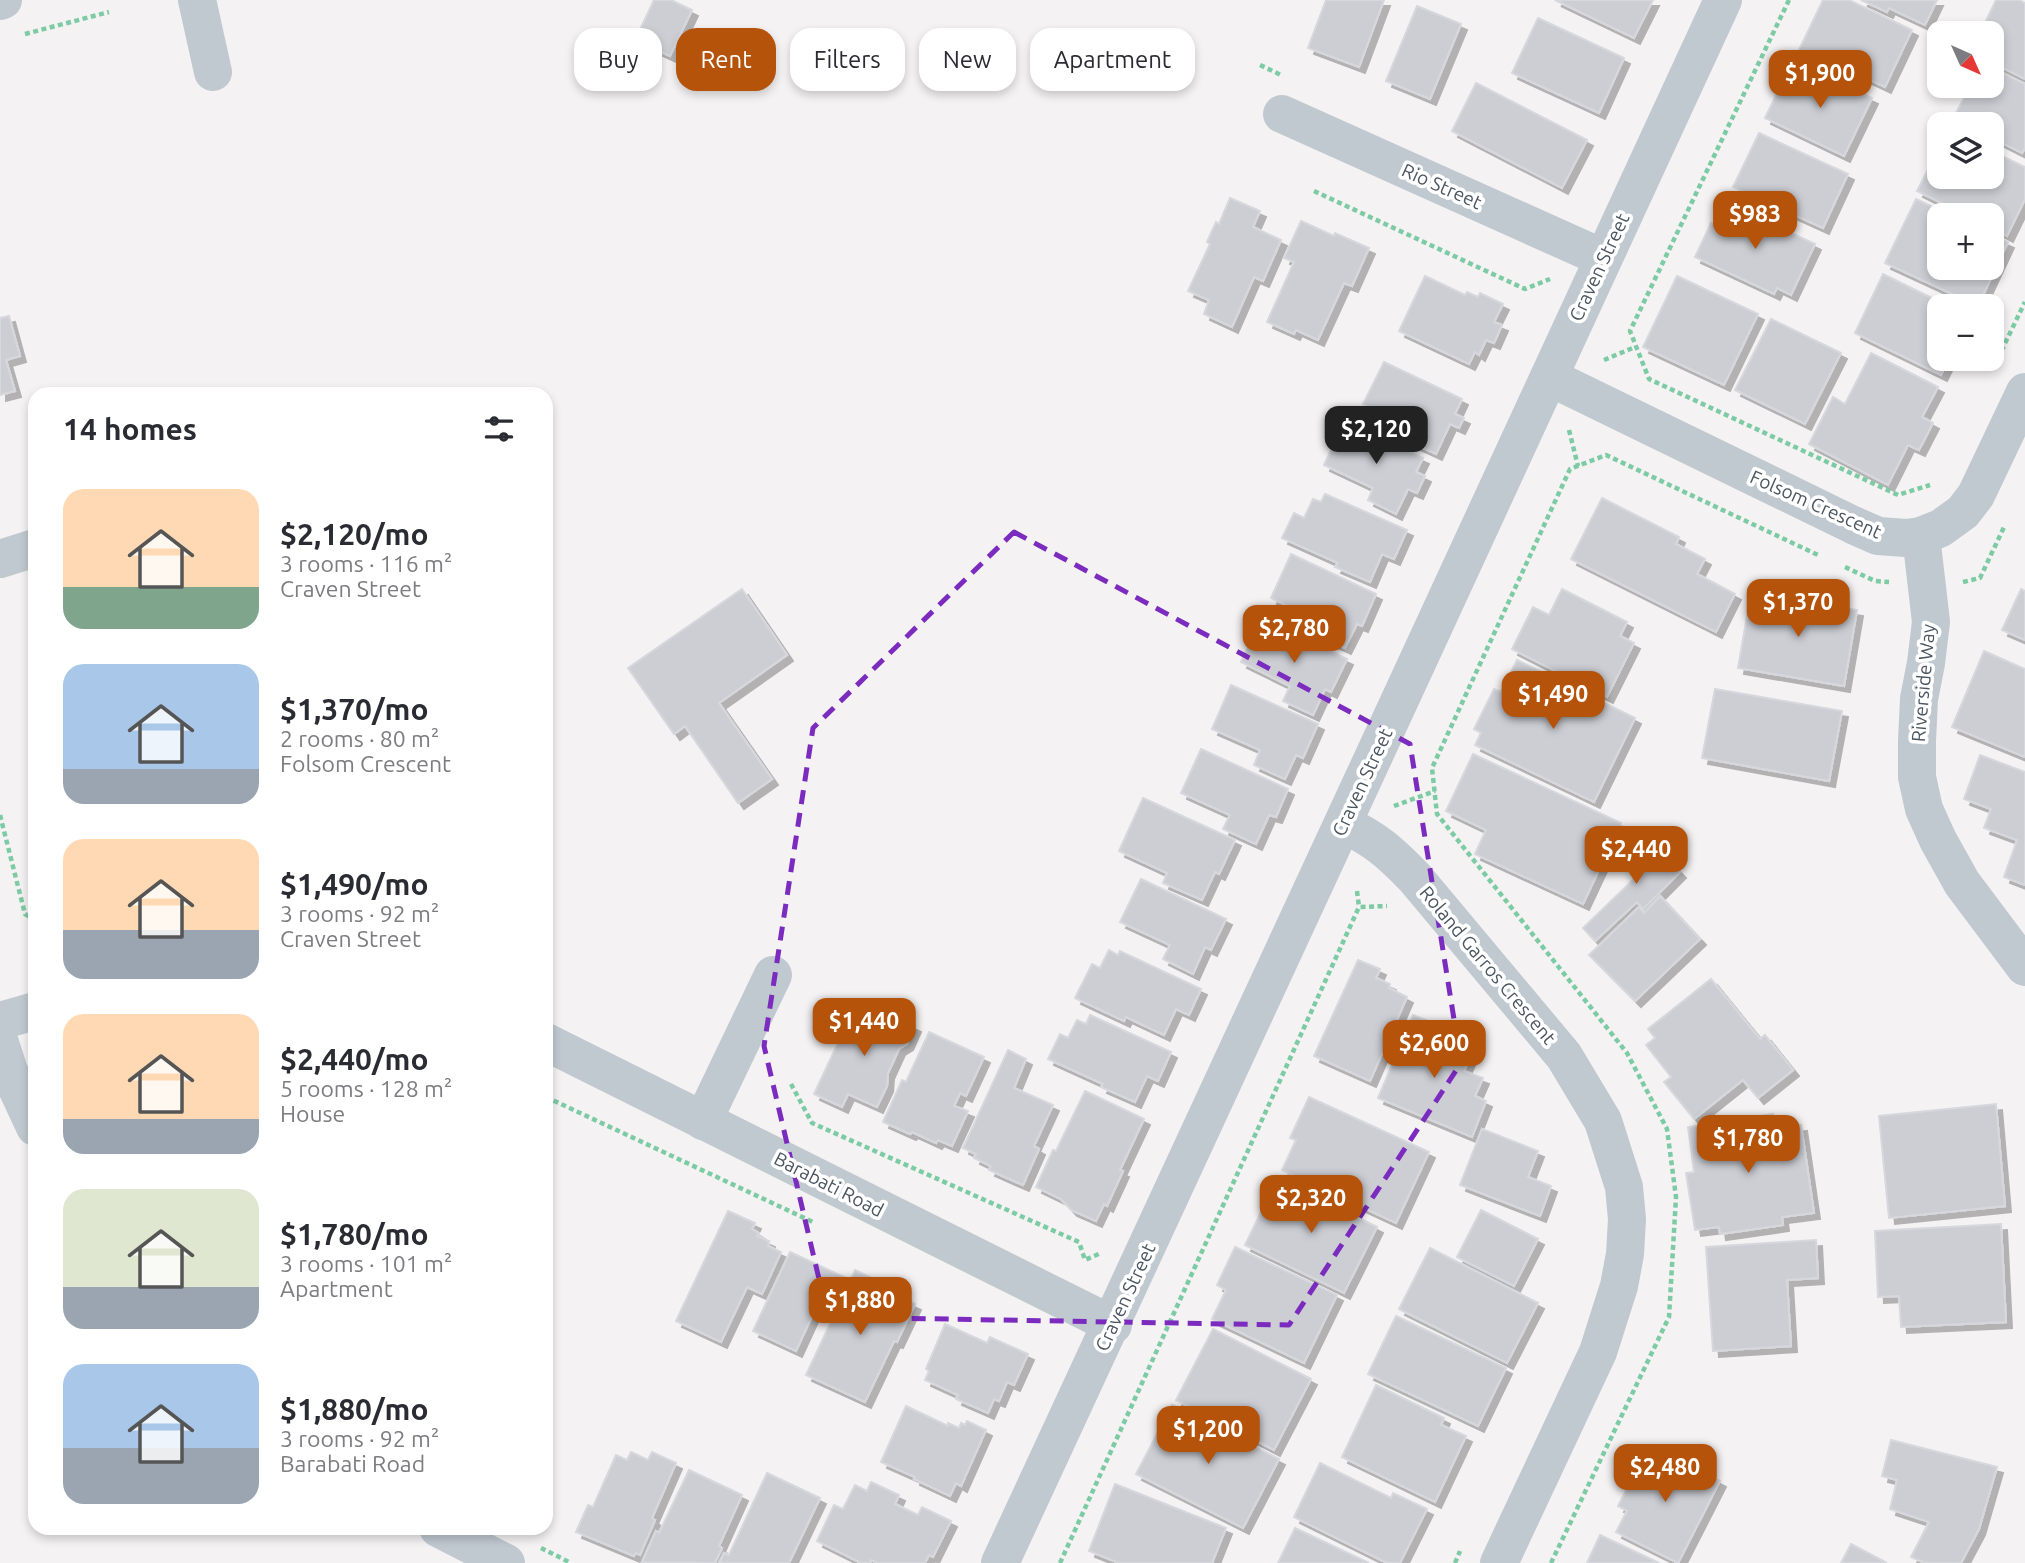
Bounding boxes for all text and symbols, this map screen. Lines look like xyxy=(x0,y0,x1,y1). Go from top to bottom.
north arrow xyxy=(1927,21,2004,98)
map controls xyxy=(1927,21,2004,371)
chip: Buy xyxy=(574,28,662,91)
chip: Rent xyxy=(676,28,776,91)
chip: Filters xyxy=(790,28,905,91)
chip: New xyxy=(919,28,1016,91)
chip: Apartment xyxy=(1030,28,1195,91)
pin: $1,900 xyxy=(1763,50,1877,110)
text: $1,900 xyxy=(1785,60,1855,85)
button: layers xyxy=(1927,112,2004,189)
street label: Rio Street xyxy=(1399,159,1486,214)
pin: $983 xyxy=(1714,191,1796,251)
text: $983 xyxy=(1729,201,1781,226)
button: + xyxy=(1927,203,2004,280)
street label: Craven Street xyxy=(1564,209,1634,324)
button: − xyxy=(1927,294,2004,371)
pin: $2,120 xyxy=(1319,406,1433,466)
icon: filters xyxy=(480,410,518,448)
text: 14 homes xyxy=(63,412,197,446)
text: $2,120 xyxy=(1341,416,1411,441)
street label: Folsom Crescent xyxy=(1747,465,1886,543)
icon: home xyxy=(119,517,203,601)
text: $2,120/mo xyxy=(280,517,429,551)
text: 3 rooms · 116 m² xyxy=(280,551,452,576)
text: Craven Street xyxy=(280,576,421,601)
pin: $1,370 xyxy=(1741,580,1855,639)
text: $1,370 xyxy=(1763,589,1833,614)
pin: $2,780 xyxy=(1237,606,1351,665)
text: $2,780 xyxy=(1259,615,1329,640)
street label: Riverside Way xyxy=(1907,623,1939,743)
pin: $1,490 xyxy=(1496,672,1610,731)
text: $1,490 xyxy=(1518,681,1588,706)
icon: home xyxy=(119,692,203,776)
text: $1,370/mo xyxy=(280,692,429,726)
street label: Craven Street xyxy=(1327,724,1397,839)
text: 2 rooms · 80 m² xyxy=(280,726,439,751)
text: Folsom Crescent xyxy=(280,751,451,776)
pin: $2,440 xyxy=(1579,826,1693,886)
text: $2,440 xyxy=(1601,836,1671,861)
icon: home xyxy=(119,867,203,951)
text: $1,490/mo xyxy=(280,867,429,901)
street label: Roland Garros Crescent xyxy=(1415,881,1561,1049)
text: 3 rooms · 92 m² xyxy=(280,901,439,926)
text: Craven Street xyxy=(280,926,421,951)
pin: $1,440 xyxy=(807,998,921,1058)
text: $1,440 xyxy=(829,1008,899,1033)
pin: $2,600 xyxy=(1377,1020,1491,1080)
text: $2,600 xyxy=(1399,1030,1469,1055)
icon: home xyxy=(119,1042,203,1126)
text: $2,440/mo xyxy=(280,1042,429,1076)
text: 5 rooms · 128 m² xyxy=(280,1076,452,1101)
text: House xyxy=(280,1101,345,1126)
pin: $1,780 xyxy=(1691,1116,1805,1175)
text: $1,780 xyxy=(1713,1125,1783,1150)
street label: Barabati Road xyxy=(771,1147,887,1221)
pin: $2,320 xyxy=(1254,1176,1368,1235)
text: $2,320 xyxy=(1276,1185,1346,1210)
icon: home xyxy=(119,1217,203,1301)
text: $1,780/mo xyxy=(280,1217,429,1251)
street label: Craven Street xyxy=(1090,1239,1160,1354)
text: 3 rooms · 101 m² xyxy=(280,1251,452,1276)
text: Apartment xyxy=(280,1276,393,1301)
pin: $1,880 xyxy=(803,1278,917,1337)
text: $1,880 xyxy=(825,1287,895,1312)
icon: home xyxy=(119,1392,203,1476)
text: $1,880/mo xyxy=(280,1392,429,1426)
pin: $1,200 xyxy=(1151,1406,1265,1466)
text: $1,200 xyxy=(1173,1416,1243,1441)
text: 3 rooms · 92 m² xyxy=(280,1426,439,1451)
pin: $2,480 xyxy=(1608,1444,1722,1504)
text: Barabati Road xyxy=(280,1451,425,1476)
text: $2,480 xyxy=(1630,1454,1700,1479)

